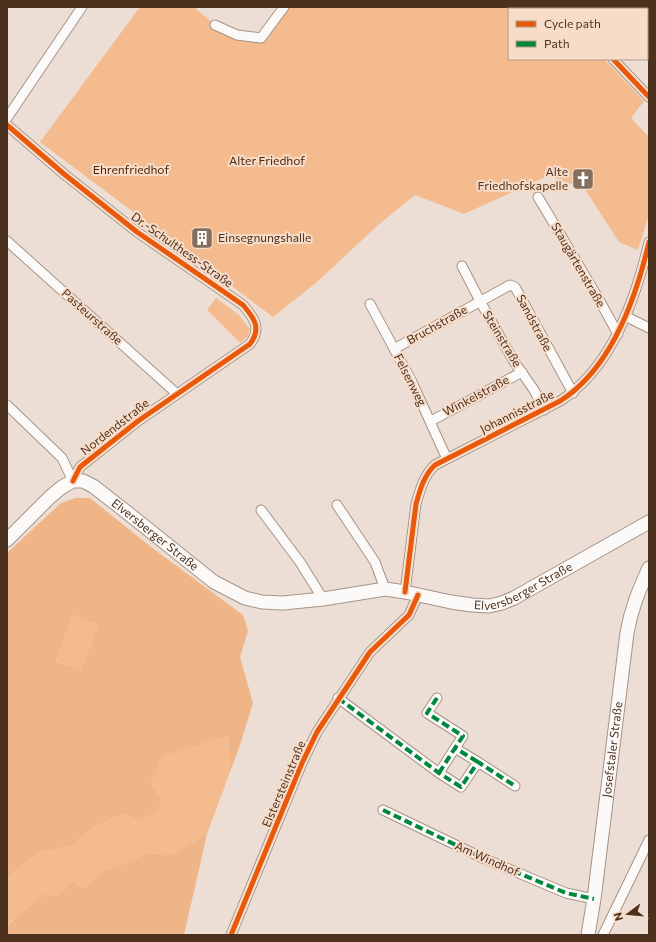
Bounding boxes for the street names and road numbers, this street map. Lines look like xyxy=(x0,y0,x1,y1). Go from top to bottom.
street label: Dr.-Schulthess-Straße xyxy=(129,209,236,290)
street label: Staugärtenstraße xyxy=(549,220,609,309)
street label: Pasteurstraße xyxy=(60,285,126,347)
street label: Sandstraße xyxy=(514,292,556,353)
street label: Bruchstraße xyxy=(404,302,469,346)
street label: Steinstraße xyxy=(481,308,525,369)
street label: Felsenweg xyxy=(392,351,430,408)
street label: Winkelstraße xyxy=(440,372,511,418)
street label: Johannisstraße xyxy=(477,386,556,437)
street label: Nordendstraße xyxy=(77,395,151,457)
street label: Elversberger Straße xyxy=(109,495,202,573)
street label: Elversberger Straße xyxy=(474,559,574,612)
street label: Josefstaler Straße xyxy=(599,701,624,798)
street label: Elstersteinstraße xyxy=(259,738,308,829)
street label: Am Windhof xyxy=(453,838,522,879)

